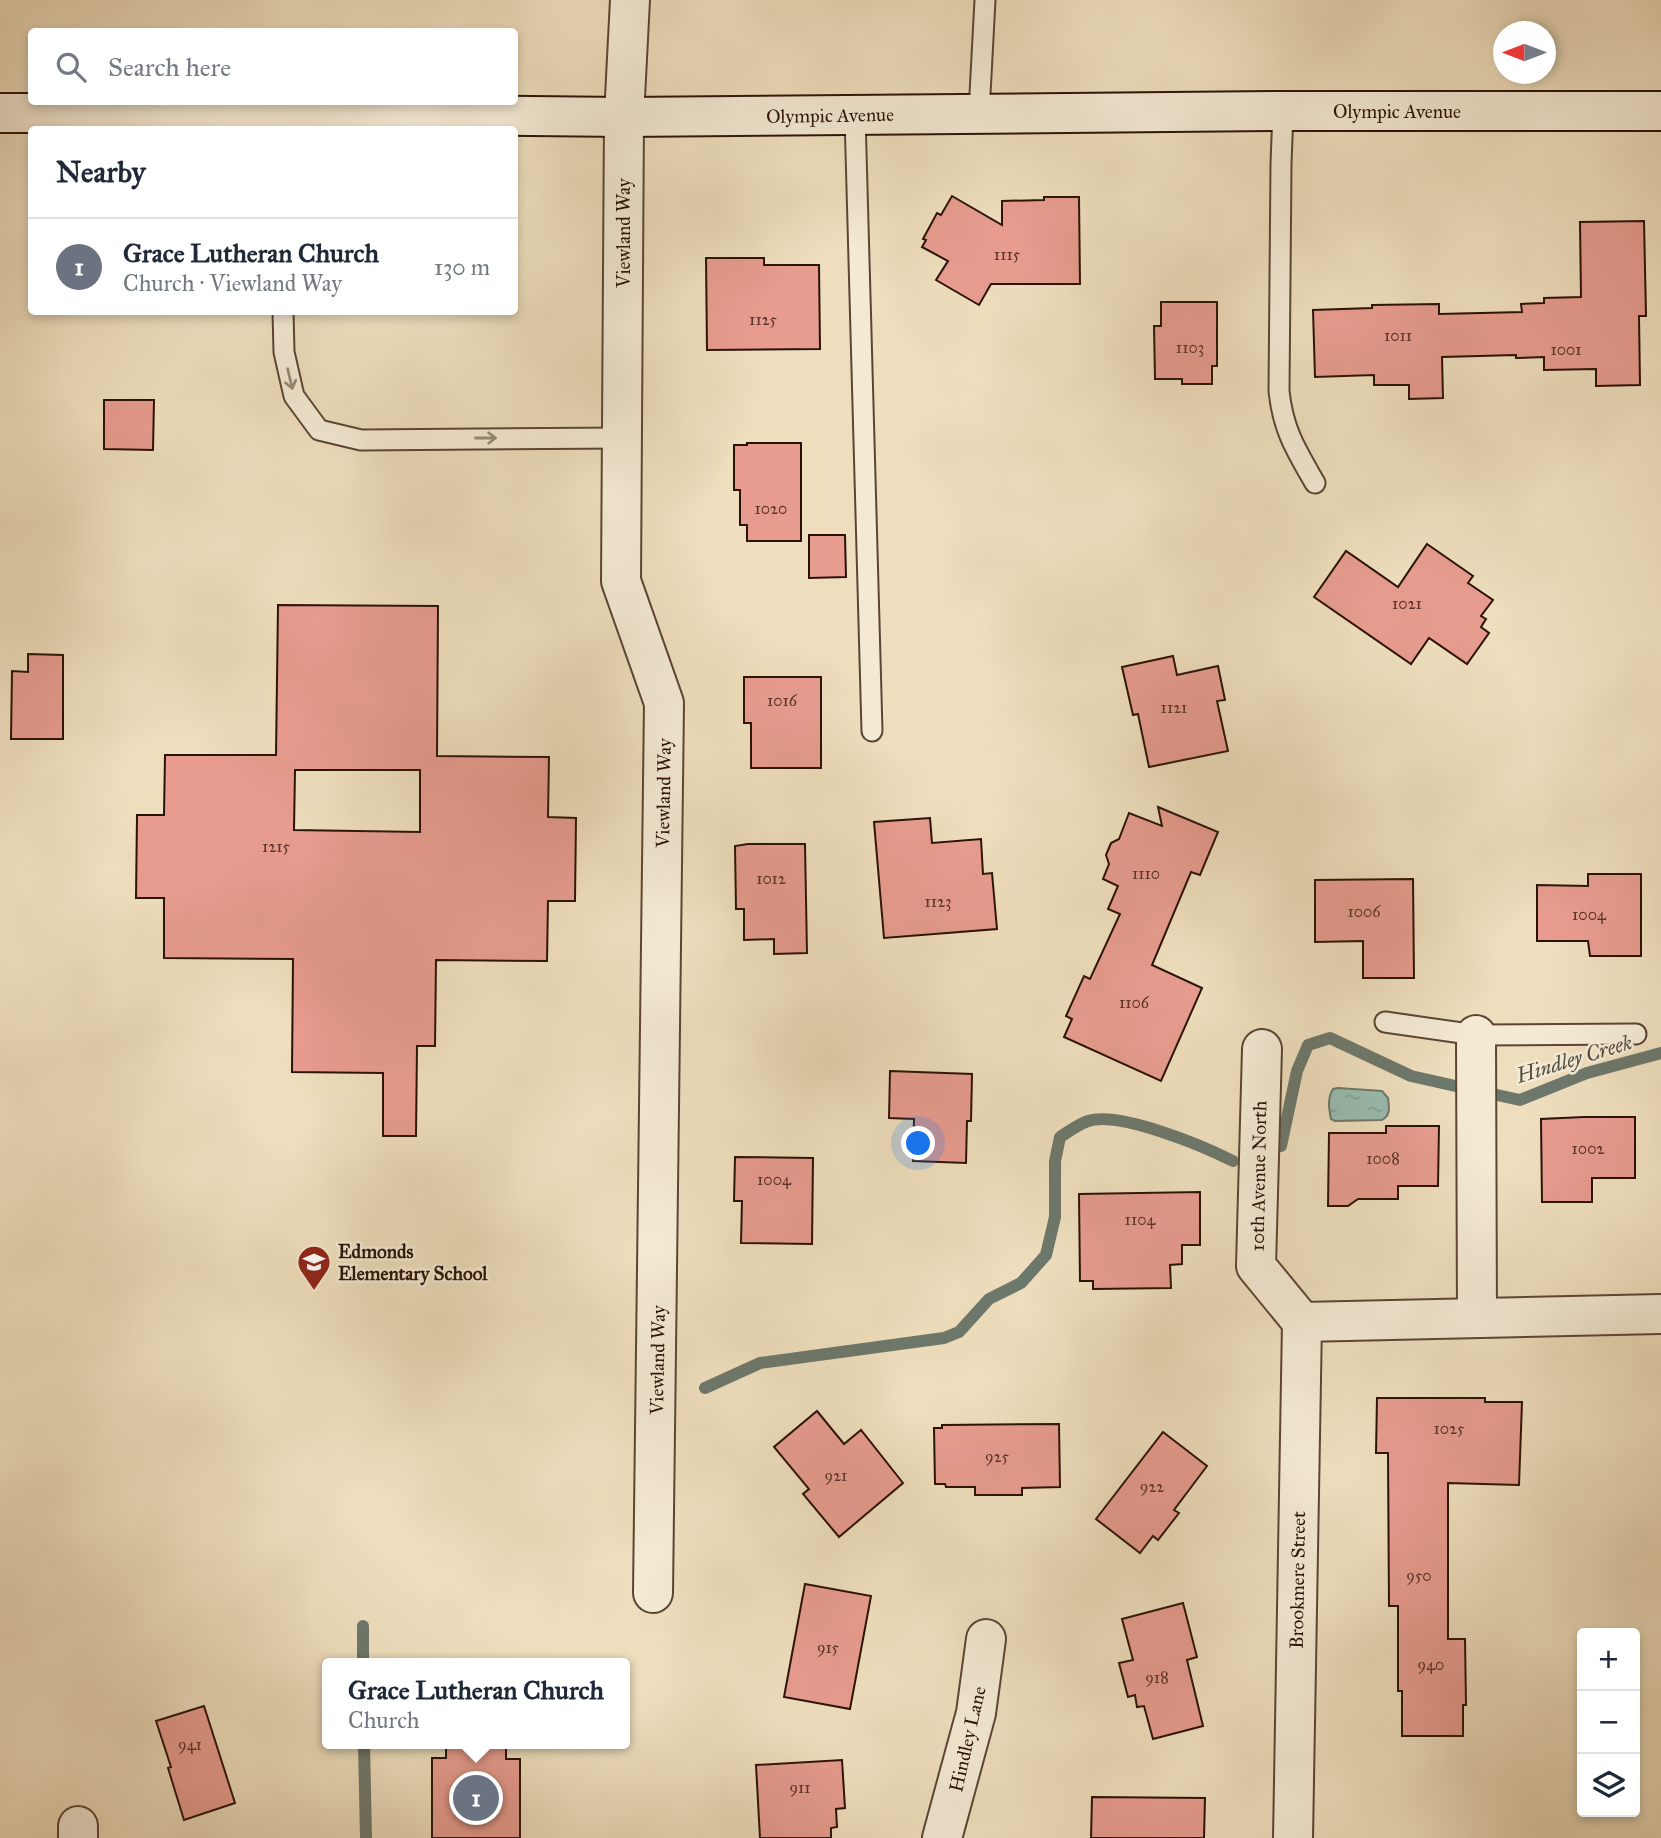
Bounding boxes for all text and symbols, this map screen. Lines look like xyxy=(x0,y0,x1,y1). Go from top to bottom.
north arrow xyxy=(1493,21,1556,84)
search box xyxy=(28,28,518,105)
icon: search xyxy=(52,48,90,86)
text: Search here xyxy=(108,51,231,83)
street label: Olympic Avenue xyxy=(1333,100,1461,123)
street label: Olympic Avenue xyxy=(766,103,894,128)
text: Nearby xyxy=(56,154,146,190)
street label: Viewland Way xyxy=(612,177,635,289)
text: Grace Lutheran Church xyxy=(123,237,379,269)
house number: 1115 xyxy=(994,245,1021,264)
text: 1 xyxy=(74,253,84,281)
text: 130 m xyxy=(434,253,490,281)
text: Church · Viewland Way xyxy=(123,269,342,297)
house number: 1125 xyxy=(749,310,777,329)
house number: 1011 xyxy=(1384,326,1412,345)
house number: 1103 xyxy=(1176,338,1204,357)
house number: 1001 xyxy=(1550,340,1582,359)
one-way arrow xyxy=(283,367,297,390)
one-way arrow xyxy=(474,431,497,445)
house number: 1020 xyxy=(755,499,787,518)
house number: 1021 xyxy=(1392,594,1422,613)
house number: 1016 xyxy=(767,691,798,710)
house number: 1121 xyxy=(1161,698,1187,717)
street label: Viewland Way xyxy=(651,737,676,849)
house number: 1215 xyxy=(262,837,290,856)
house number: 1110 xyxy=(1132,864,1160,883)
house number: 1012 xyxy=(756,869,786,888)
house number: 1123 xyxy=(925,892,951,911)
house number: 1006 xyxy=(1347,902,1381,921)
house number: 1004 xyxy=(1572,905,1607,924)
house number: 1106 xyxy=(1119,993,1150,1012)
water label: Hindley Creek xyxy=(1512,1029,1636,1089)
street label: 10th Avenue North xyxy=(1246,1100,1271,1252)
your location xyxy=(901,1126,935,1160)
house number: 1002 xyxy=(1572,1139,1604,1158)
house number: 1008 xyxy=(1366,1149,1400,1168)
house number: 1004 xyxy=(757,1170,792,1189)
house number: 1104 xyxy=(1125,1210,1156,1229)
place label: Edmonds Elementary School xyxy=(338,1240,488,1286)
school or university icon: Edmonds Elementary School xyxy=(295,1243,333,1292)
street label: Viewland Way xyxy=(645,1304,670,1416)
house number: 1025 xyxy=(1434,1419,1465,1438)
house number: 925 xyxy=(985,1447,1009,1466)
house number: 921 xyxy=(825,1466,847,1485)
house number: 922 xyxy=(1140,1477,1164,1496)
street label: Brookmere Street xyxy=(1285,1511,1310,1649)
house number: 950 xyxy=(1406,1566,1432,1585)
map controls xyxy=(1577,1628,1640,1817)
button: + xyxy=(1577,1628,1640,1691)
house number: 915 xyxy=(817,1638,840,1657)
house number: 940 xyxy=(1418,1655,1444,1674)
popup xyxy=(322,1658,630,1749)
house number: 918 xyxy=(1145,1668,1169,1687)
text: Grace Lutheran Church xyxy=(348,1674,604,1706)
street label: Hindley Lane xyxy=(944,1684,991,1794)
button: − xyxy=(1577,1691,1640,1754)
text: Church xyxy=(348,1706,420,1734)
house number: 941 xyxy=(178,1735,202,1754)
button: layers xyxy=(1577,1754,1640,1817)
pin: 1 xyxy=(453,1772,499,1824)
house number: 911 xyxy=(789,1778,811,1797)

